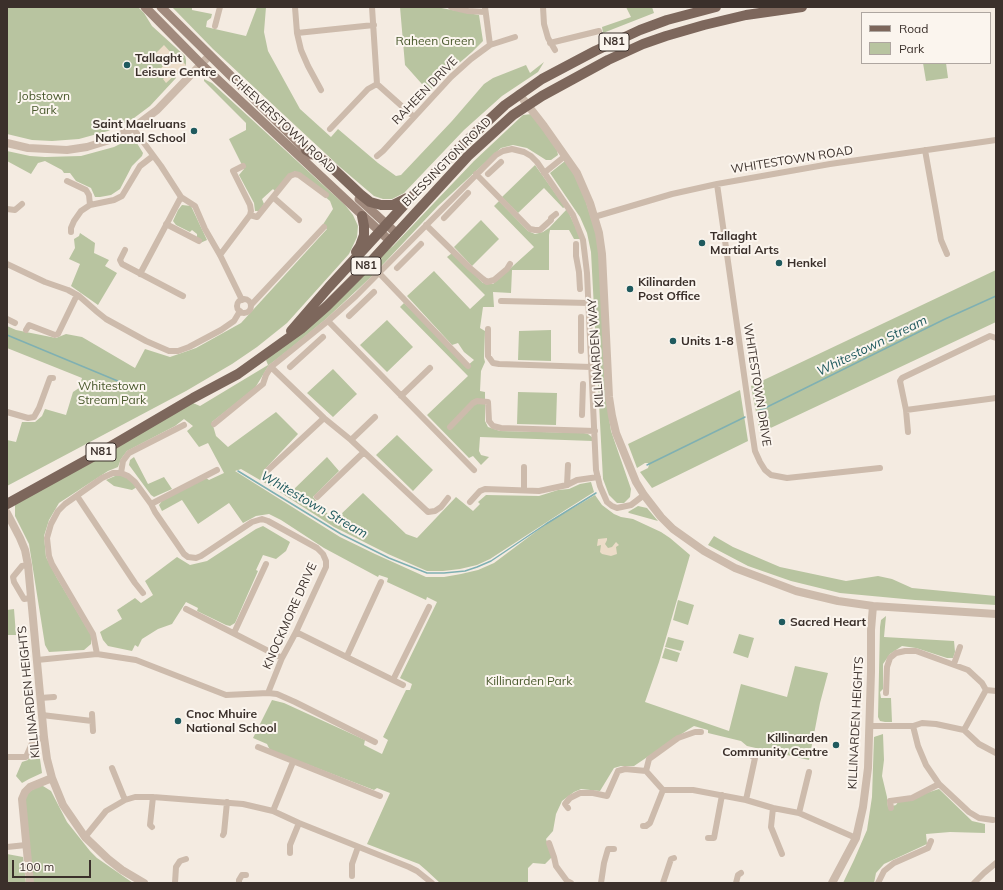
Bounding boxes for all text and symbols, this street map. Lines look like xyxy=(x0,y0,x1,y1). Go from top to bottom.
legend xyxy=(861,12,991,64)
text: Road xyxy=(899,21,928,36)
road number: N81 xyxy=(599,33,629,51)
park label: Raheen Green xyxy=(396,34,474,48)
text: Park xyxy=(899,41,924,56)
place label: Tallaght Leisure Centre xyxy=(135,51,216,79)
street label: RAHEEN DRIVE xyxy=(389,54,461,128)
marker: Tallaght Leisure Centre xyxy=(122,60,132,70)
street label: CHEEVERSTOWN ROAD xyxy=(227,71,339,177)
park label: Jobstown Park xyxy=(18,89,70,117)
street label: BLESSINGTON ROAD xyxy=(399,114,495,210)
place label: Saint Maelruans National School xyxy=(92,117,186,145)
marker: Saint Maelruans National School xyxy=(189,126,199,136)
street label: WHITESTOWN ROAD xyxy=(730,143,854,177)
place label: Tallaght Martial Arts xyxy=(710,229,779,257)
marker: Tallaght Martial Arts xyxy=(697,238,707,248)
place label: Henkel xyxy=(787,256,826,270)
road number: N81 xyxy=(351,257,381,275)
marker: Henkel xyxy=(774,258,784,268)
place label: Kilinarden Post Office xyxy=(638,275,700,303)
marker: Kilinarden Post Office xyxy=(625,284,635,294)
street label: KILLINARDEN WAY xyxy=(585,298,607,408)
water label: Whitestown Stream xyxy=(814,313,930,379)
street label: WHITESTOWN DRIVE xyxy=(740,323,774,447)
place label: Units 1-8 xyxy=(681,334,734,348)
marker: Units 1-8 xyxy=(668,336,678,346)
park label: Whitestown Stream Park xyxy=(78,379,146,407)
road number: N81 xyxy=(86,443,116,461)
water label: Whitestown Stream xyxy=(258,468,370,542)
street label: KNOCKMORE DRIVE xyxy=(260,560,320,672)
place label: Sacred Heart xyxy=(790,615,866,629)
marker: Sacred Heart xyxy=(777,617,787,627)
street label: KILLINARDEN HEIGHTS xyxy=(15,625,43,759)
street label: KILLINARDEN HEIGHTS xyxy=(845,656,867,790)
park label: Killinarden Park xyxy=(486,674,572,688)
place label: Cnoc Mhuire National School xyxy=(186,707,277,735)
marker: Cnoc Mhuire National School xyxy=(173,716,183,726)
place label: Killinarden Community Centre xyxy=(722,731,828,759)
marker: Killinarden Community Centre xyxy=(831,740,841,750)
scale bar xyxy=(14,852,93,878)
text: 100 m xyxy=(19,859,54,874)

